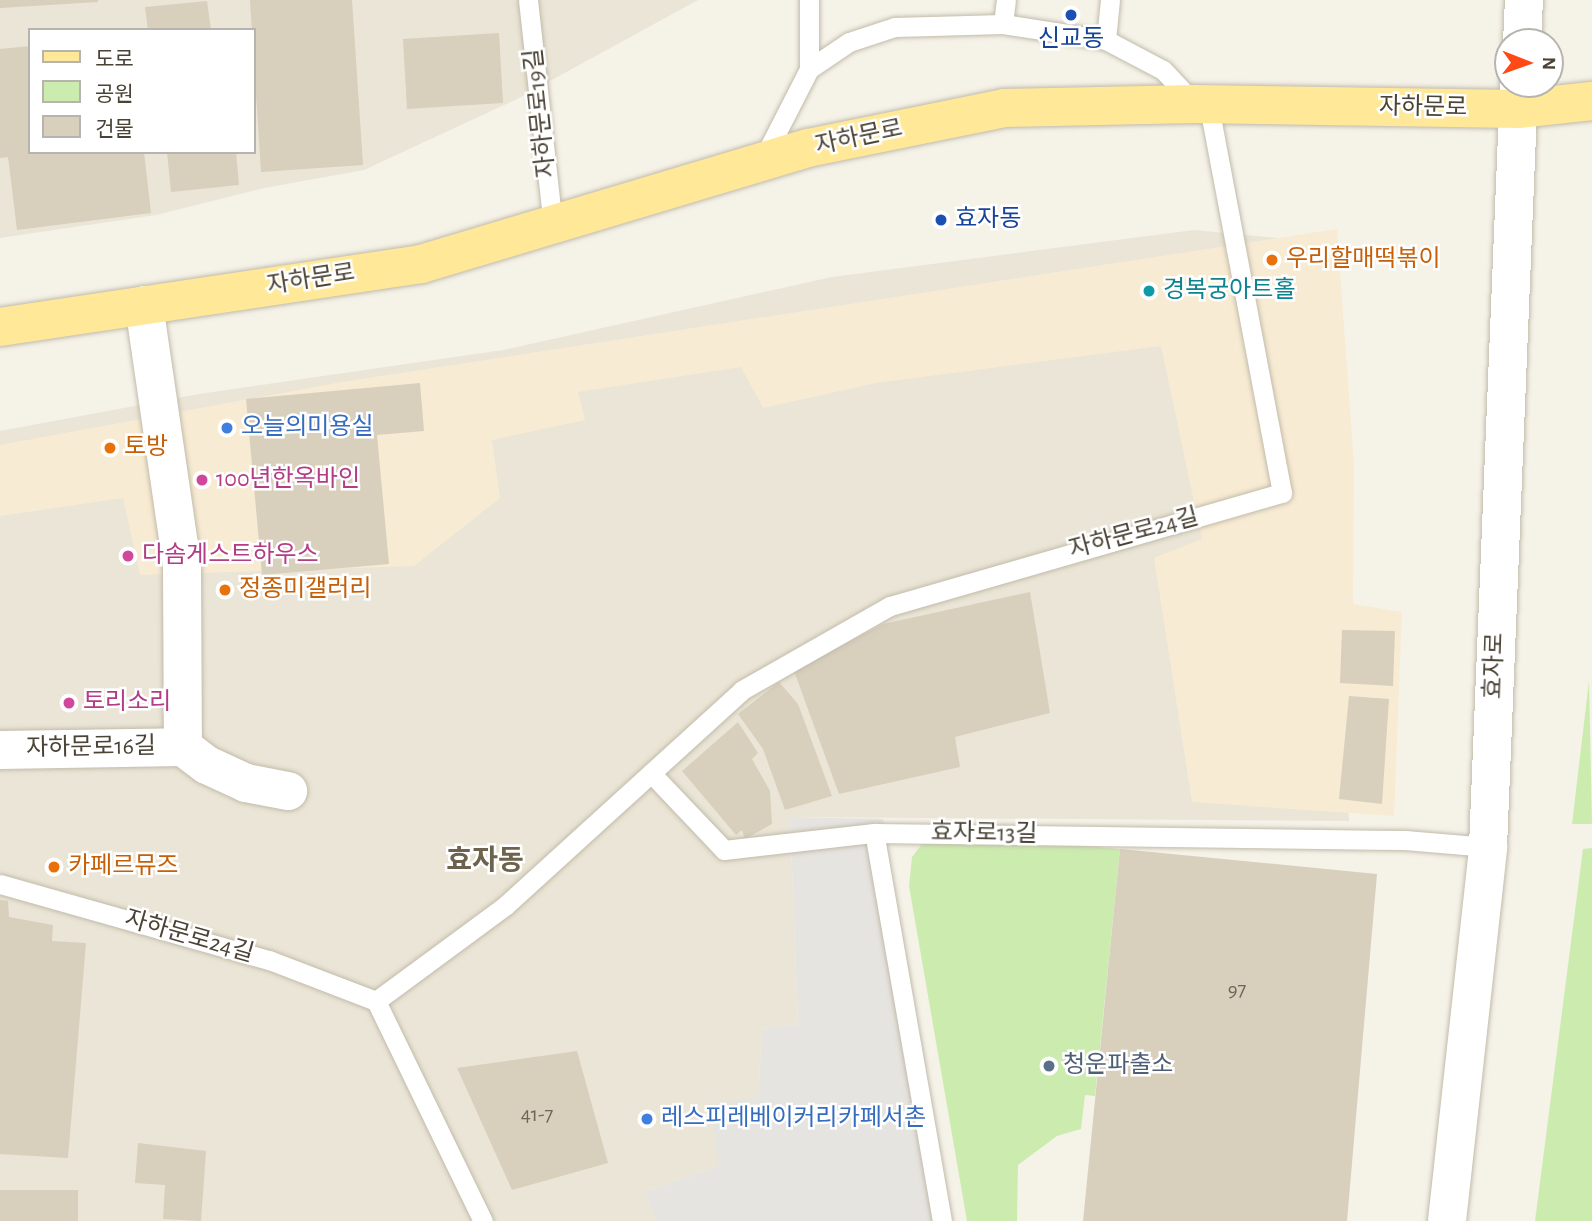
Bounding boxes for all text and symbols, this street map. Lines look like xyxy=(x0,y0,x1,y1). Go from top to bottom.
marker: 신교동 xyxy=(1063,7,1079,23)
place label: 신교동 xyxy=(1038,26,1104,54)
legend xyxy=(28,28,256,154)
north arrow xyxy=(1494,28,1564,98)
street label: 자하문로19길 xyxy=(520,47,562,179)
text: 도로 xyxy=(95,49,134,70)
text: N xyxy=(1539,57,1558,70)
text: 공원 xyxy=(95,84,134,105)
street label: 자하문로 xyxy=(1379,93,1467,123)
street label: 자하문로 xyxy=(813,115,905,161)
text: 건물 xyxy=(95,119,134,140)
place label: 효자동 xyxy=(955,206,1021,234)
marker: 효자동 xyxy=(933,212,949,228)
place label: 우리할매떡볶이 xyxy=(1286,246,1441,274)
marker: 우리할매떡볶이 xyxy=(1264,252,1280,268)
street label: 자하문로 xyxy=(265,259,357,301)
place label: 경복궁아트홀 xyxy=(1163,277,1295,305)
marker: 경복궁아트홀 xyxy=(1141,283,1157,299)
place label: 오늘의미용실 xyxy=(241,414,373,442)
marker: 오늘의미용실 xyxy=(219,420,235,436)
place label: 토방 xyxy=(124,434,168,462)
marker: 토방 xyxy=(102,440,118,456)
place label: 100년한옥바인 xyxy=(216,466,360,494)
marker: 100년한옥바인 xyxy=(194,472,210,488)
street label: 자하문로24길 xyxy=(1066,503,1202,565)
place label: 다솜게스트하우스 xyxy=(142,542,319,570)
marker: 다솜게스트하우스 xyxy=(120,548,136,564)
place label: 정종미갤러리 xyxy=(239,576,371,604)
marker: 정종미갤러리 xyxy=(217,582,233,598)
street label: 효자로 xyxy=(1479,632,1511,700)
place label: 토리소리 xyxy=(83,689,171,717)
marker: 토리소리 xyxy=(61,695,77,711)
street label: 자하문로16길 xyxy=(26,732,156,764)
street label: 효자로13길 xyxy=(931,819,1037,849)
district label: 효자동 xyxy=(446,844,524,878)
place label: 카페르뮤즈 xyxy=(68,853,178,881)
marker: 카페르뮤즈 xyxy=(46,859,62,875)
street label: 자하문로24길 xyxy=(121,905,257,969)
house number: 97 xyxy=(1228,977,1246,1003)
place label: 청운파출소 xyxy=(1063,1052,1173,1080)
marker: 청운파출소 xyxy=(1041,1058,1057,1074)
house number: 41-7 xyxy=(521,1102,553,1128)
place label: 레스피레베이커리카페서촌 xyxy=(661,1105,926,1133)
marker: 레스피레베이커리카페서촌 xyxy=(639,1111,655,1127)

